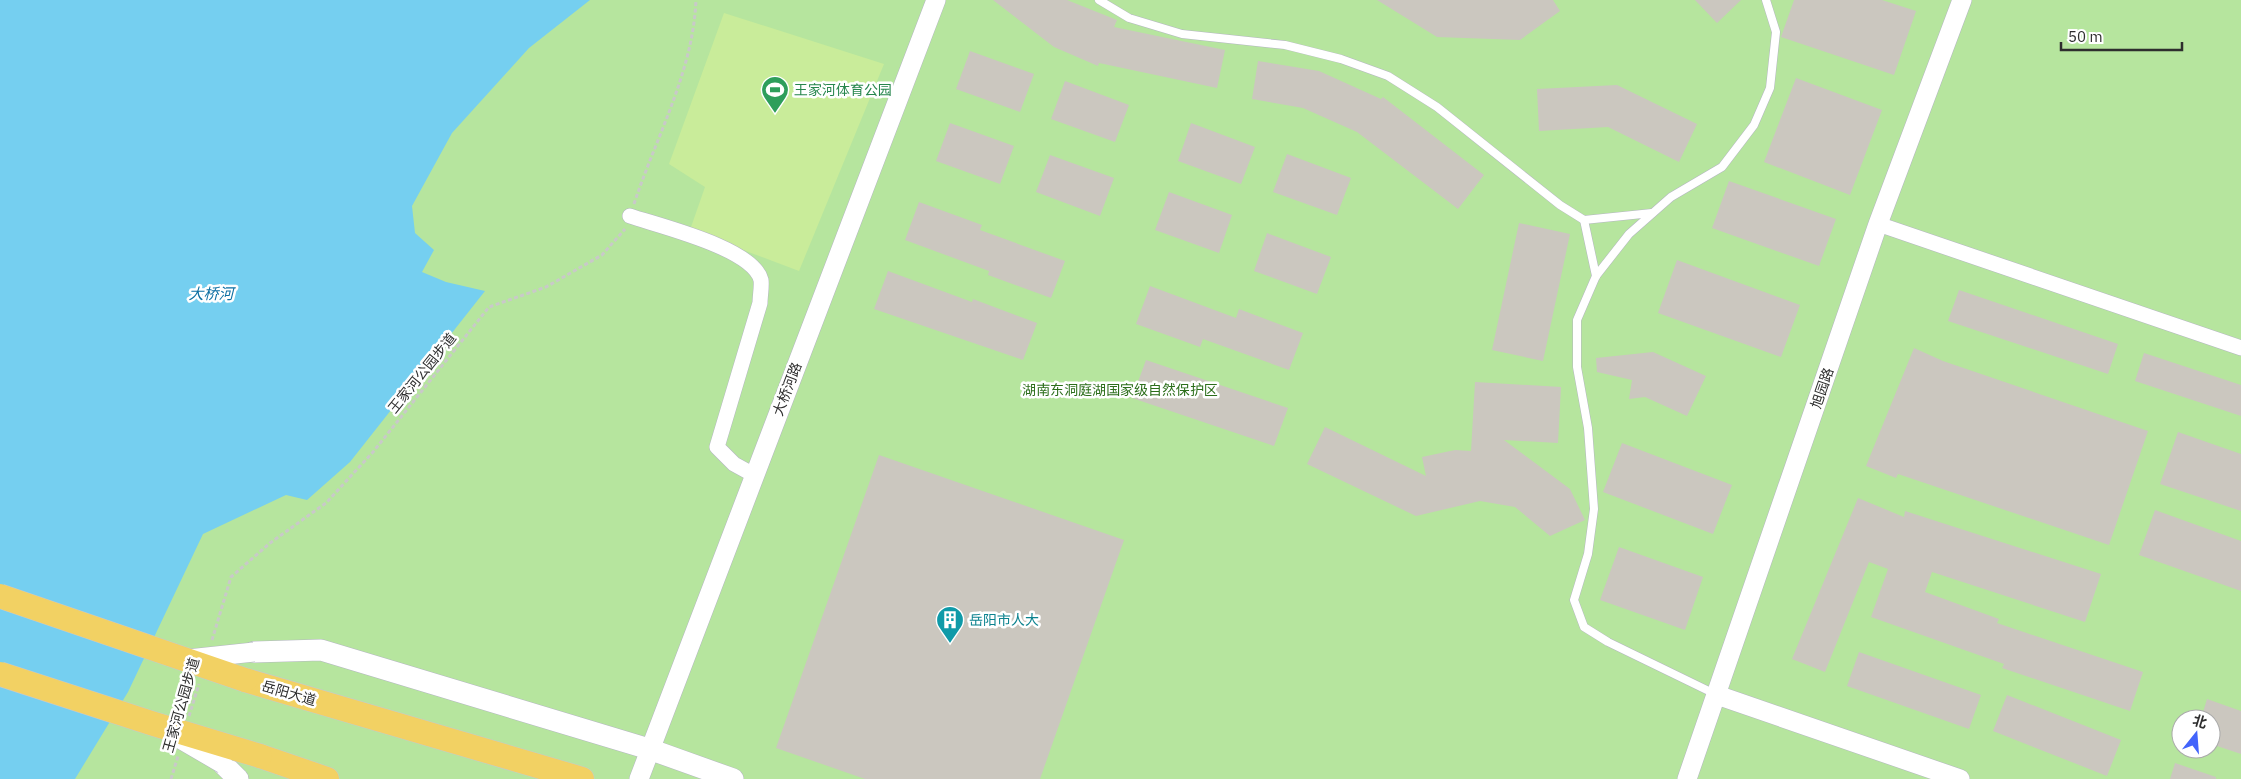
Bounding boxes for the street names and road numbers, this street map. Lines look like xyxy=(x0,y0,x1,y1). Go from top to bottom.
street label: 王家河公园步道 xyxy=(384,329,460,417)
street label: 大桥河路 xyxy=(769,360,805,418)
street label: 旭园路 xyxy=(1807,365,1837,411)
street label: 王家河公园步道 xyxy=(159,655,203,755)
street label: 岳阳大道 xyxy=(260,677,318,709)

